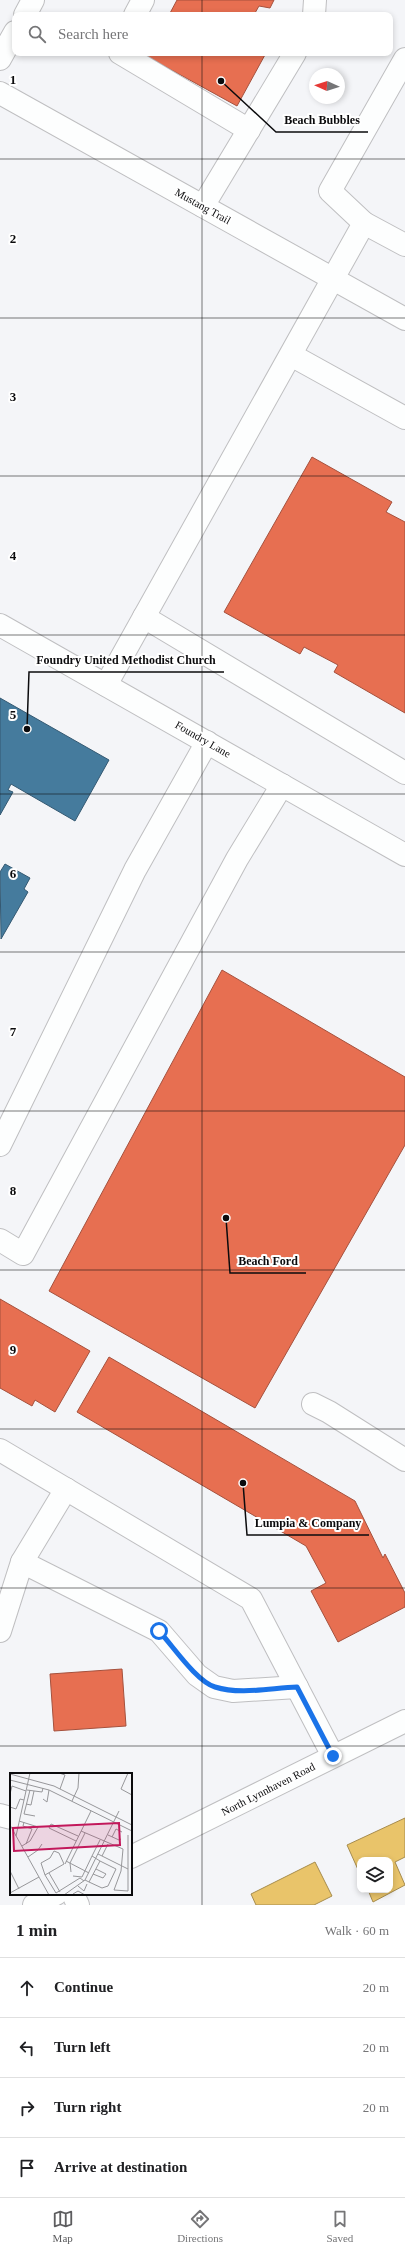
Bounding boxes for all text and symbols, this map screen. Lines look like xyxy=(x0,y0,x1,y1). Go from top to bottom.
search box xyxy=(12,12,393,56)
icon: search xyxy=(26,23,48,45)
text: Search here xyxy=(58,26,128,42)
north arrow xyxy=(309,68,345,104)
text: 1 xyxy=(10,72,16,87)
callout: Beach Bubbles xyxy=(276,108,368,132)
text: Beach Bubbles xyxy=(284,113,360,127)
street label: Mustang Trail xyxy=(173,186,233,226)
text: 2 xyxy=(10,231,16,246)
text: 3 xyxy=(10,389,17,404)
text: 4 xyxy=(10,548,17,563)
callout: Foundry United Methodist Church xyxy=(29,648,224,672)
text: Foundry United Methodist Church xyxy=(36,653,216,667)
text: 5 xyxy=(10,707,17,722)
street label: Foundry Lane xyxy=(173,718,233,760)
text: 6 xyxy=(10,866,17,881)
text: 7 xyxy=(10,1024,17,1039)
text: 8 xyxy=(10,1183,17,1198)
callout: Beach Ford xyxy=(230,1249,306,1273)
text: Beach Ford xyxy=(238,1254,298,1268)
text: 9 xyxy=(10,1342,17,1357)
callout: Lumpia & Company xyxy=(247,1511,369,1535)
text: Lumpia & Company xyxy=(255,1516,361,1530)
route start xyxy=(150,1622,168,1640)
route end xyxy=(324,1747,342,1765)
street label: North Lynnhaven Road xyxy=(219,1760,317,1818)
inset map xyxy=(10,1773,132,1895)
map controls xyxy=(357,1857,393,1893)
button: layers xyxy=(357,1857,393,1893)
text: 1 min xyxy=(16,1921,57,1940)
text: Walk · 60 m xyxy=(325,1923,389,1938)
icon: ahead xyxy=(16,1977,38,1999)
text: Continue xyxy=(54,1979,113,1995)
text: 20 m xyxy=(363,1980,389,1995)
icon: left xyxy=(16,2037,38,2059)
text: Turn left xyxy=(54,2039,111,2055)
text: 20 m xyxy=(363,2040,389,2055)
icon: right xyxy=(16,2097,38,2119)
text: Turn right xyxy=(54,2099,121,2115)
text: 20 m xyxy=(363,2100,389,2115)
icon: arrive xyxy=(16,2157,38,2179)
text: Arrive at destination xyxy=(54,2159,187,2175)
tab: Map xyxy=(52,2208,74,2244)
tab: Directions xyxy=(177,2208,223,2244)
tab: Saved xyxy=(326,2208,353,2244)

